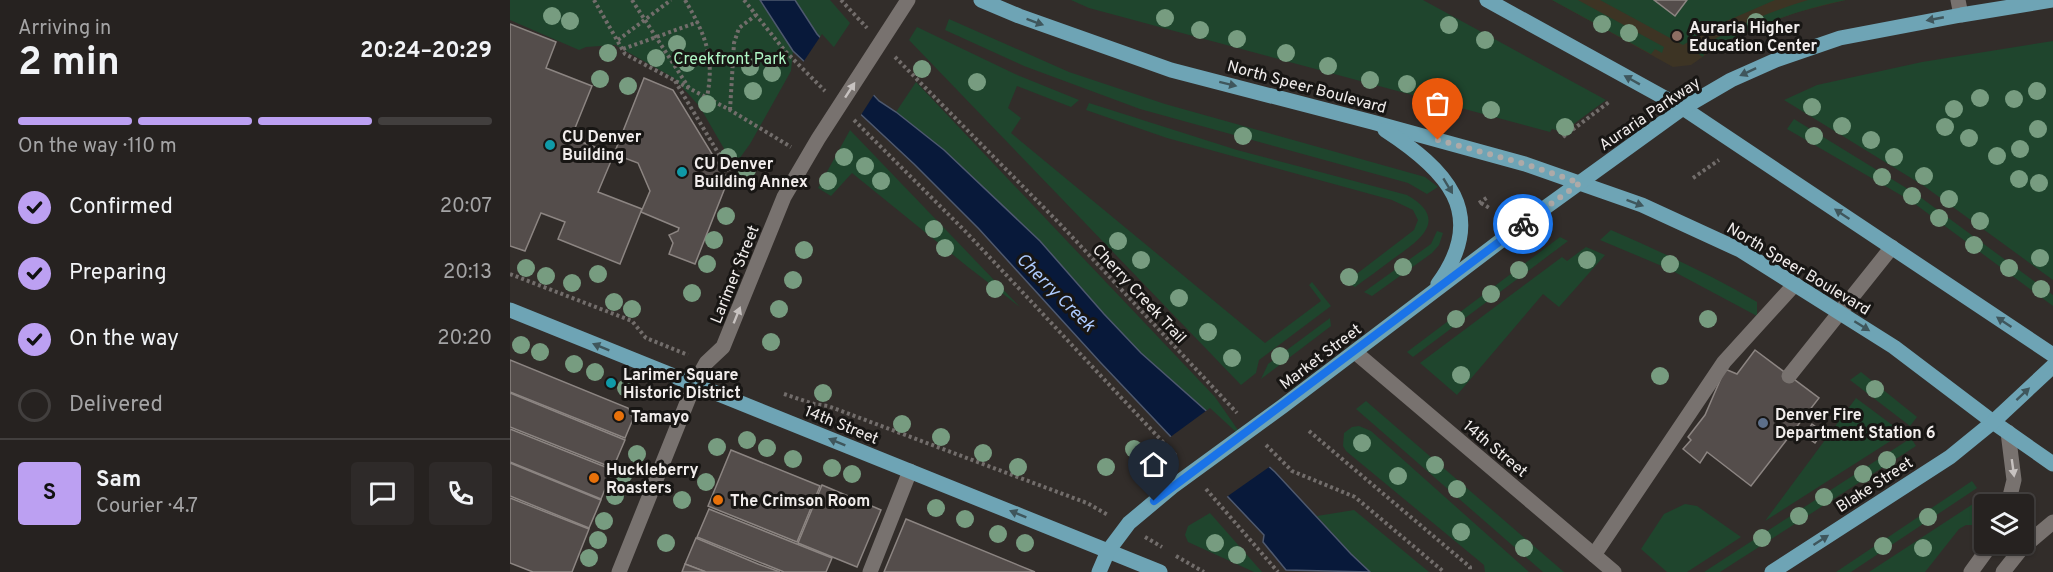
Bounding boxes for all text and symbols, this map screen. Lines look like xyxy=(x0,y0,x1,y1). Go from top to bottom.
one-way arrow xyxy=(1926,15,1945,24)
text: Arriving in xyxy=(18,16,111,42)
one-way arrow xyxy=(1026,18,1044,28)
place label: Auraria Higher Education Center xyxy=(1689,19,1818,57)
marker: Auraria Higher Education Center xyxy=(1670,29,1684,43)
text: 20:24–20:29 xyxy=(360,38,492,65)
text: 2 min xyxy=(18,40,120,89)
park label: Creekfront Park xyxy=(673,50,787,70)
street label: North Speer Boulevard xyxy=(1225,57,1388,119)
one-way arrow xyxy=(1740,68,1757,77)
street label: Auraria Parkway xyxy=(1596,73,1705,156)
one-way arrow xyxy=(1623,75,1640,85)
pin xyxy=(1412,78,1463,140)
one-way arrow xyxy=(1219,80,1237,90)
one-way arrow xyxy=(844,81,855,98)
icon: bag xyxy=(1421,87,1454,120)
place label: CU Denver Building xyxy=(562,128,642,166)
text: On the way · 110 m xyxy=(18,134,177,160)
marker: CU Denver Building xyxy=(543,138,557,152)
place label: CU Denver Building Annex xyxy=(694,155,808,193)
marker: CU Denver Building Annex xyxy=(675,165,689,179)
one-way arrow xyxy=(1443,178,1454,194)
icon: check xyxy=(18,191,51,224)
text: Confirmed xyxy=(69,194,173,221)
text: 20:07 xyxy=(440,194,492,220)
courier xyxy=(1493,194,1553,254)
one-way arrow xyxy=(1626,198,1644,208)
icon: bike xyxy=(1507,208,1540,241)
one-way arrow xyxy=(1834,209,1850,220)
street label: North Speer Boulevard xyxy=(1723,219,1873,321)
street label: Larimer Street xyxy=(707,223,765,327)
street label: Cherry Creek Trail xyxy=(1087,240,1190,348)
water label: Cherry Creek xyxy=(1010,249,1100,338)
icon: check xyxy=(18,257,51,290)
text: Preparing xyxy=(69,260,167,287)
text: 20:13 xyxy=(443,260,492,286)
one-way arrow xyxy=(733,306,742,324)
one-way arrow xyxy=(1996,317,2013,328)
street label: Market Street xyxy=(1276,320,1366,395)
one-way arrow xyxy=(1854,321,1870,332)
icon: check xyxy=(18,323,51,356)
text: On the way xyxy=(69,326,179,353)
text: 20:20 xyxy=(437,326,492,352)
one-way arrow xyxy=(592,342,610,352)
place label: Larimer Square Historic District xyxy=(623,366,741,404)
marker: Larimer Square Historic District xyxy=(604,376,618,390)
one-way arrow xyxy=(2016,387,2031,401)
text: Delivered xyxy=(69,392,163,419)
street label: 14th Street xyxy=(801,402,881,450)
place label: Denver Fire Department Station 6 xyxy=(1775,406,1936,444)
place label: Tamayo xyxy=(631,408,689,428)
marker: Tamayo xyxy=(612,409,626,423)
marker: Denver Fire Department Station 6 xyxy=(1756,416,1770,430)
street label: 14th Street xyxy=(1458,417,1531,482)
one-way arrow xyxy=(828,436,846,446)
pin xyxy=(1128,439,1179,501)
icon: home xyxy=(1137,448,1170,481)
street label: Blake Street xyxy=(1833,453,1917,518)
one-way arrow xyxy=(2008,459,2017,478)
place label: Huckleberry Roasters xyxy=(606,461,699,499)
button: chat xyxy=(351,462,414,525)
button: phone xyxy=(429,462,492,525)
text: Sam xyxy=(96,467,141,494)
marker: Huckleberry Roasters xyxy=(587,471,601,485)
text: S xyxy=(43,480,56,507)
place label: The Crimson Room xyxy=(730,492,870,512)
marker: The Crimson Room xyxy=(711,493,725,507)
text: Courier · 4.7 xyxy=(96,494,198,520)
map controls xyxy=(1974,494,2034,554)
button: layers xyxy=(1974,494,2034,554)
one-way arrow xyxy=(1009,509,1027,518)
one-way arrow xyxy=(1813,535,1829,546)

